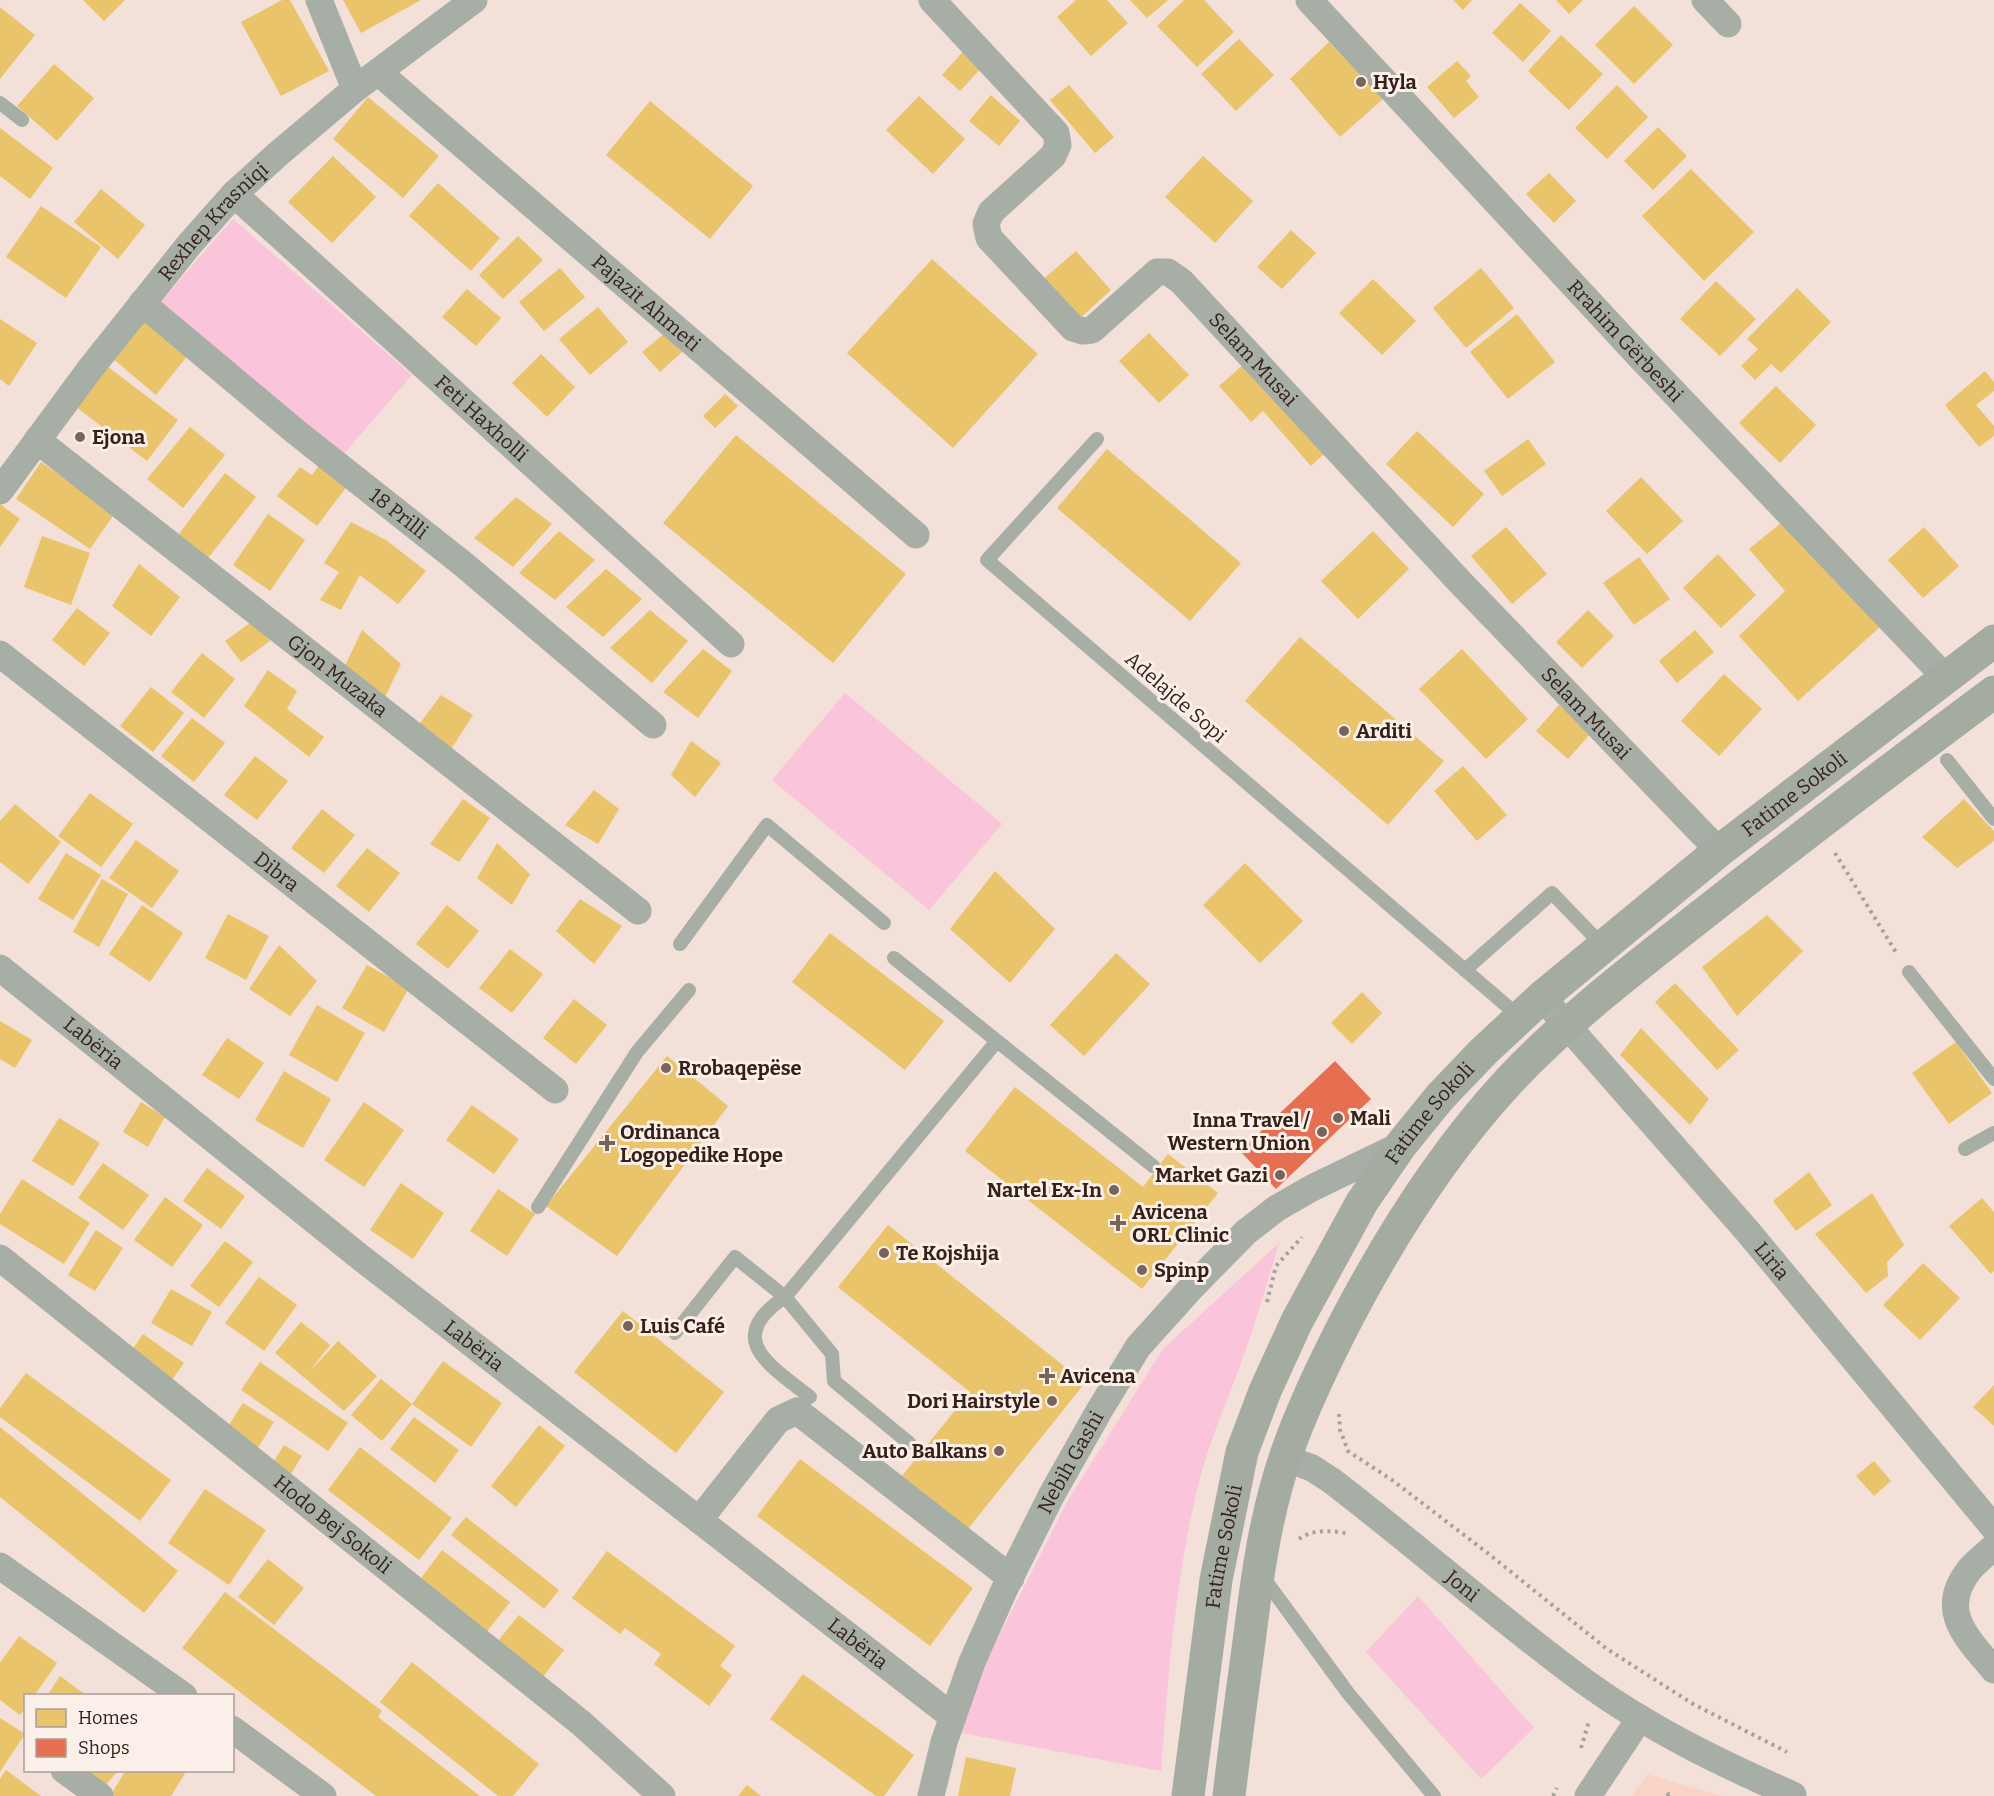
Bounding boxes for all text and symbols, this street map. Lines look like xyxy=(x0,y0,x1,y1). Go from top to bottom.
place label: Hyla xyxy=(1373,70,1417,94)
marker: Hyla xyxy=(1354,75,1368,89)
street label: Rexhep Krasniqi xyxy=(153,157,273,285)
street label: Pajazit Ahmeti xyxy=(587,250,705,356)
street label: Rrahim Gërbeshi xyxy=(1563,275,1688,407)
street label: Selam Musai xyxy=(1204,307,1303,411)
street label: Feti Haxholli xyxy=(430,370,533,466)
place label: Ejona xyxy=(92,425,145,449)
marker: Ejona xyxy=(73,430,87,444)
street label: 18 Prilli xyxy=(365,483,433,544)
street label: Gjon Muzaka xyxy=(283,629,393,722)
street label: Adelajde Sopi xyxy=(1120,646,1232,748)
street label: Selam Musai xyxy=(1536,662,1636,764)
place label: Arditi xyxy=(1356,719,1412,743)
marker: Arditi xyxy=(1337,724,1351,738)
street label: Fatime Sokoli xyxy=(1737,746,1852,841)
street label: Dibra xyxy=(249,846,304,897)
street label: Labëria xyxy=(59,1012,128,1074)
place label: Rrobaqepëse xyxy=(678,1056,802,1080)
street label: Fatime Sokoli xyxy=(1380,1057,1479,1168)
marker: Rrobaqepëse xyxy=(659,1061,673,1075)
place label: Mali xyxy=(1350,1106,1392,1130)
place label: Inna Travel / Western Union xyxy=(1167,1108,1310,1155)
marker: Mali xyxy=(1331,1111,1345,1125)
place label: Ordinanca Logopedike Hope xyxy=(620,1120,783,1167)
marker: Inna Travel / Western Union xyxy=(1315,1125,1329,1139)
marker: Ordinanca Logopedike Hope xyxy=(598,1134,616,1152)
place label: Market Gazi xyxy=(1155,1163,1269,1187)
marker: Market Gazi xyxy=(1273,1168,1287,1182)
place label: Nartel Ex-In xyxy=(987,1178,1102,1202)
marker: Nartel Ex-In xyxy=(1107,1183,1121,1197)
place label: Avicena ORL Clinic xyxy=(1132,1200,1229,1247)
marker: Avicena ORL Clinic xyxy=(1109,1214,1127,1232)
street label: Liria xyxy=(1749,1237,1795,1285)
place label: Te Kojshija xyxy=(896,1241,999,1265)
marker: Te Kojshija xyxy=(877,1246,891,1260)
place label: Spinp xyxy=(1154,1258,1209,1282)
marker: Spinp xyxy=(1135,1263,1149,1277)
place label: Luis Café xyxy=(640,1314,725,1338)
street label: Labëria xyxy=(439,1315,509,1376)
marker: Luis Café xyxy=(621,1319,635,1333)
place label: Avicena xyxy=(1060,1364,1136,1388)
marker: Avicena xyxy=(1038,1367,1056,1385)
place label: Dori Hairstyle xyxy=(907,1389,1040,1413)
marker: Dori Hairstyle xyxy=(1045,1394,1059,1408)
street label: Nebih Gashi xyxy=(1032,1407,1109,1518)
place label: Auto Balkans xyxy=(862,1439,987,1463)
marker: Auto Balkans xyxy=(992,1444,1006,1458)
street label: Hodo Bej Sokoli xyxy=(269,1470,396,1579)
street label: Fatime Sokoli xyxy=(1200,1482,1247,1610)
street label: Joni xyxy=(1440,1564,1484,1607)
street label: Labëria xyxy=(823,1613,893,1674)
legend xyxy=(24,1694,234,1772)
text: Homes xyxy=(78,1707,138,1729)
text: Shops xyxy=(78,1737,130,1759)

